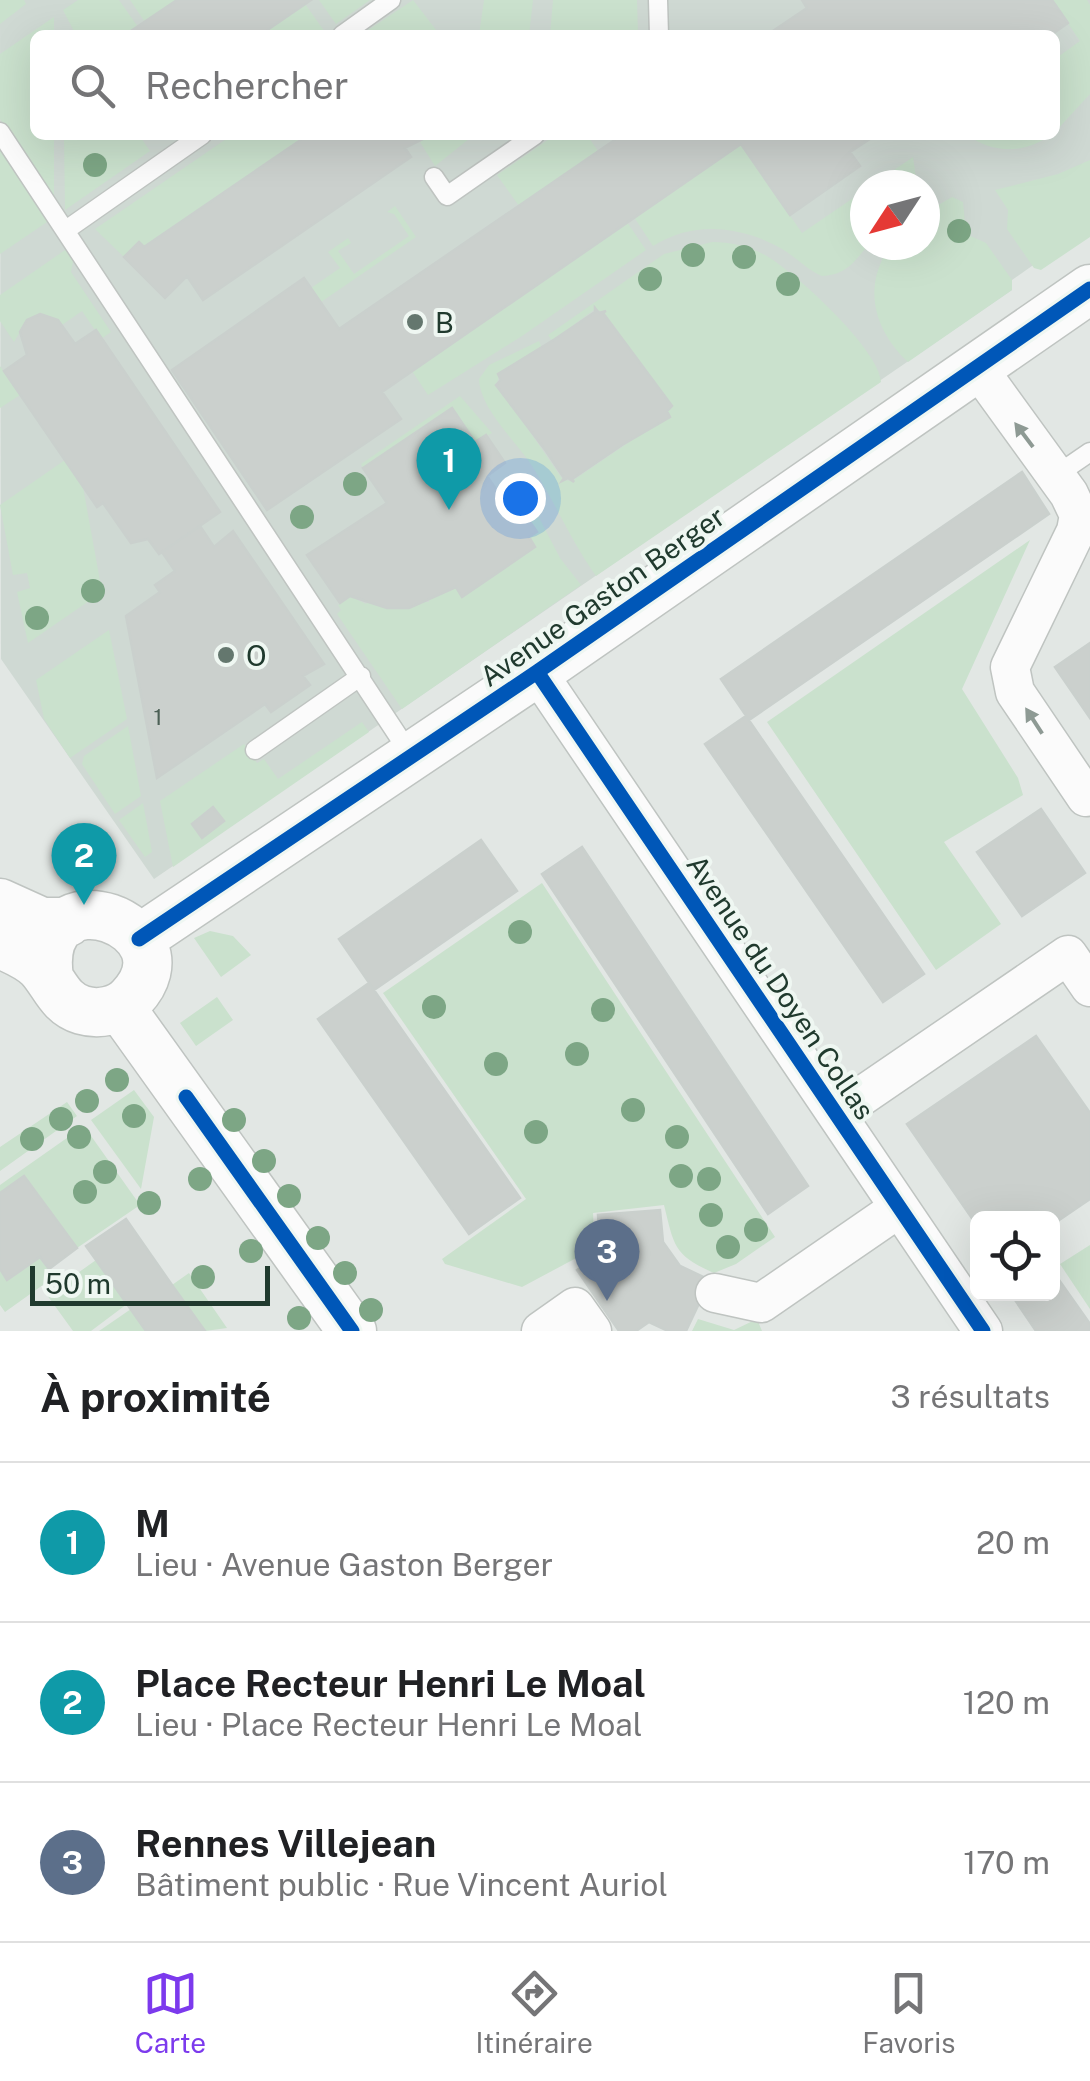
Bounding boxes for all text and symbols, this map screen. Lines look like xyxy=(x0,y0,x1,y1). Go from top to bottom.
search box xyxy=(30,30,1060,140)
icon: search xyxy=(65,58,120,113)
text: Rechercher xyxy=(145,63,349,108)
north arrow xyxy=(850,170,940,260)
place label: B xyxy=(435,306,454,339)
marker: B xyxy=(404,311,426,333)
one-way arrow xyxy=(1014,422,1034,448)
pin: 1 xyxy=(416,428,482,510)
your location xyxy=(495,473,546,524)
street label: Avenue Gaston Berger xyxy=(473,499,731,693)
place label: O xyxy=(246,639,267,672)
marker: O xyxy=(215,644,237,666)
house number: 1 xyxy=(154,704,162,730)
one-way arrow xyxy=(1025,707,1044,734)
pin: 2 xyxy=(52,822,116,905)
street label: Avenue du Doyen Collas xyxy=(680,849,882,1125)
map controls xyxy=(970,1211,1060,1301)
button: locate xyxy=(970,1211,1060,1301)
pin: 3 xyxy=(574,1218,640,1301)
scale bar xyxy=(30,1261,270,1306)
text: 50 m xyxy=(45,1267,111,1300)
text: À proximité xyxy=(40,1372,271,1421)
text: 3 résultats xyxy=(890,1378,1050,1415)
text: M xyxy=(135,1501,170,1546)
text: 1 xyxy=(66,1524,79,1561)
text: 20 m xyxy=(976,1524,1050,1561)
text: Lieu · Avenue Gaston Berger xyxy=(135,1546,553,1583)
text: Place Recteur Henri Le Moal xyxy=(135,1661,646,1706)
text: 2 xyxy=(62,1684,83,1721)
text: 120 m xyxy=(963,1684,1050,1721)
text: Lieu · Place Recteur Henri Le Moal xyxy=(135,1706,642,1743)
text: Rennes Villejean xyxy=(135,1821,436,1866)
text: 3 xyxy=(62,1844,83,1881)
text: 170 m xyxy=(963,1844,1050,1881)
text: Bâtiment public · Rue Vincent Auriol xyxy=(135,1866,668,1903)
tab: Carte xyxy=(135,1966,206,2059)
tab: Itinéraire xyxy=(475,1966,593,2059)
tab: Favoris xyxy=(862,1966,955,2059)

